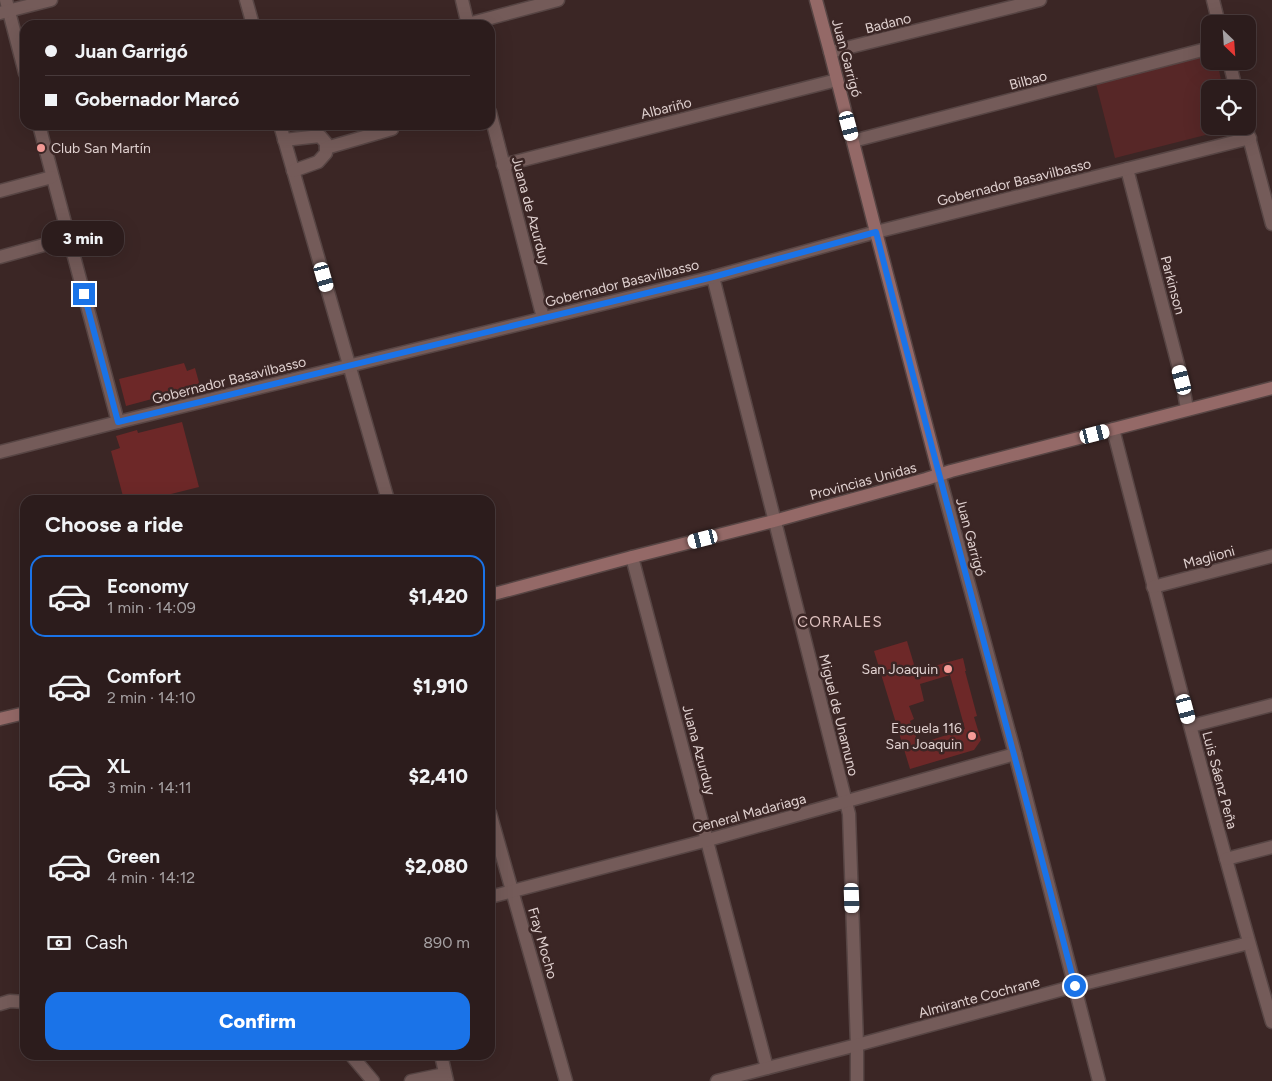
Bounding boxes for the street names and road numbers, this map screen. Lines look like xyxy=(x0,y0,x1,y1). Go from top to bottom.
street label: Badano xyxy=(863,10,913,37)
street label: Juan Garrigó xyxy=(828,17,865,99)
street label: Bilbao xyxy=(1007,67,1049,94)
street label: Albariño xyxy=(639,94,693,123)
street label: Juana de Azurduy xyxy=(508,155,553,268)
street label: Gobernador Basavilbasso xyxy=(935,155,1093,210)
street label: Parkinson xyxy=(1157,254,1189,317)
street label: Gobernador Basavilbasso xyxy=(543,256,701,311)
street label: Gobernador Basavilbasso xyxy=(150,353,308,408)
street label: Provincias Unidas xyxy=(808,459,918,504)
street label: Juan Garrigó xyxy=(952,496,989,578)
street label: Maglioni xyxy=(1181,542,1237,573)
street label: Miguel de Unamuno xyxy=(815,652,862,778)
street label: Juana Azurduy xyxy=(678,703,719,798)
street label: Luis Sáenz Peña xyxy=(1198,729,1241,831)
street label: General Madariaga xyxy=(690,790,808,837)
street label: Fray Mocho xyxy=(524,905,561,981)
street label: Almirante Cochrane xyxy=(917,973,1042,1022)

